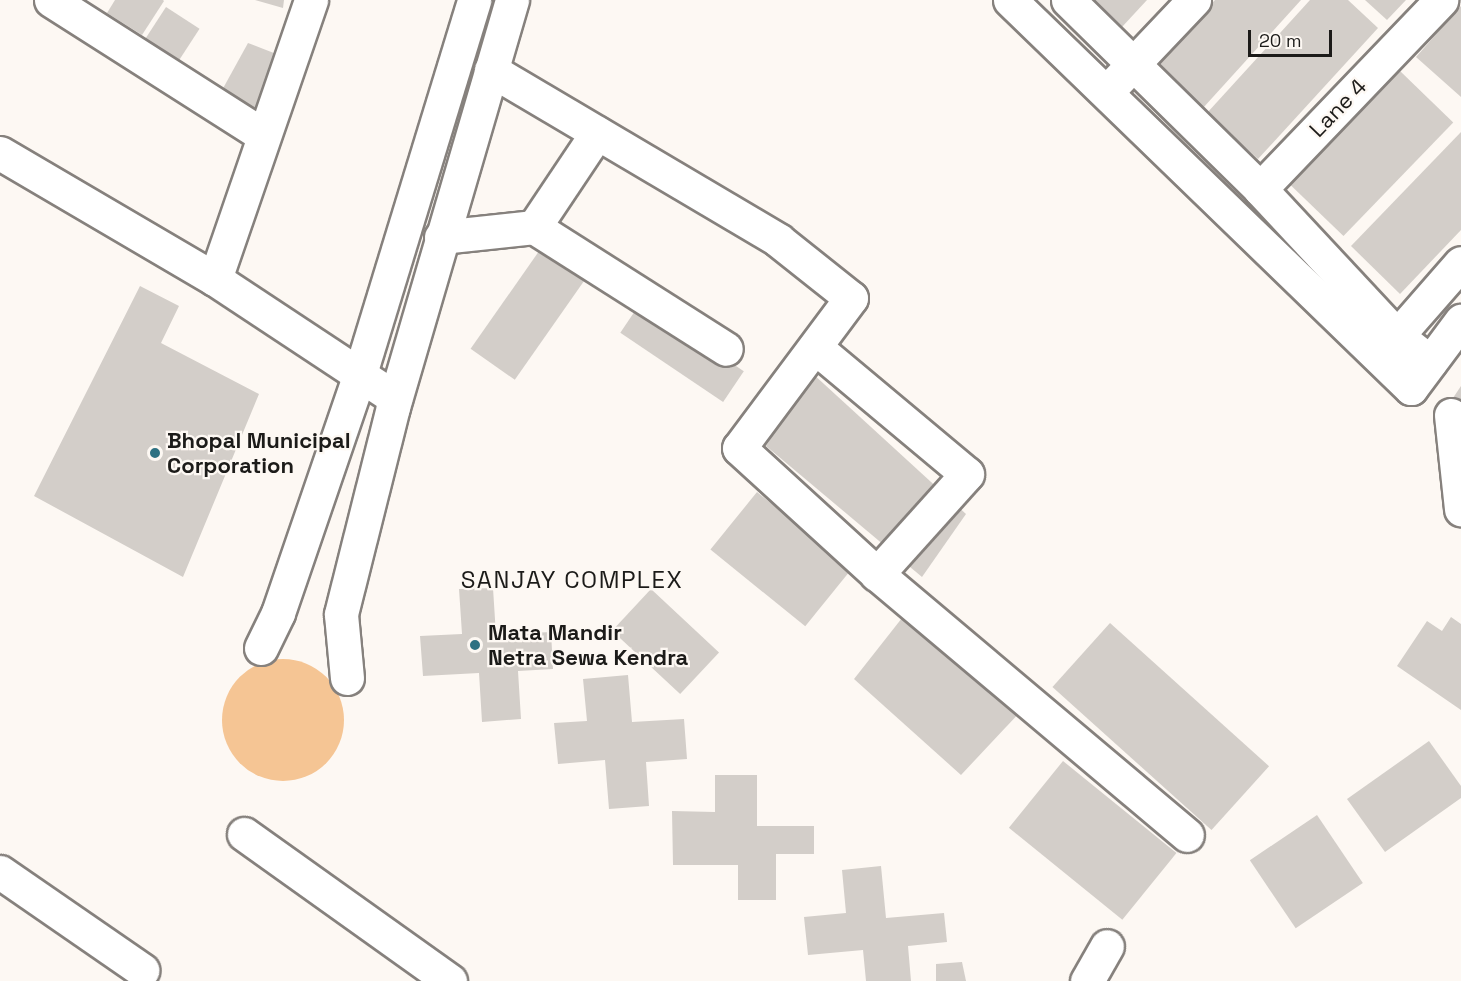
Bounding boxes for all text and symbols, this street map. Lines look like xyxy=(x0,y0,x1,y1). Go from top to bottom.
scale bar xyxy=(1251,18,1335,56)
text: 20 m xyxy=(1259,29,1302,52)
street label: Lane 4 xyxy=(1304,73,1372,143)
place label: Bhopal Municipal Corporation xyxy=(167,427,351,478)
marker: Bhopal Municipal Corporation xyxy=(148,446,162,460)
district label: SANJAY COMPLEX xyxy=(461,566,683,594)
place label: Mata Mandir Netra Sewa Kendra xyxy=(488,619,688,670)
marker: Mata Mandir Netra Sewa Kendra xyxy=(466,636,484,654)

